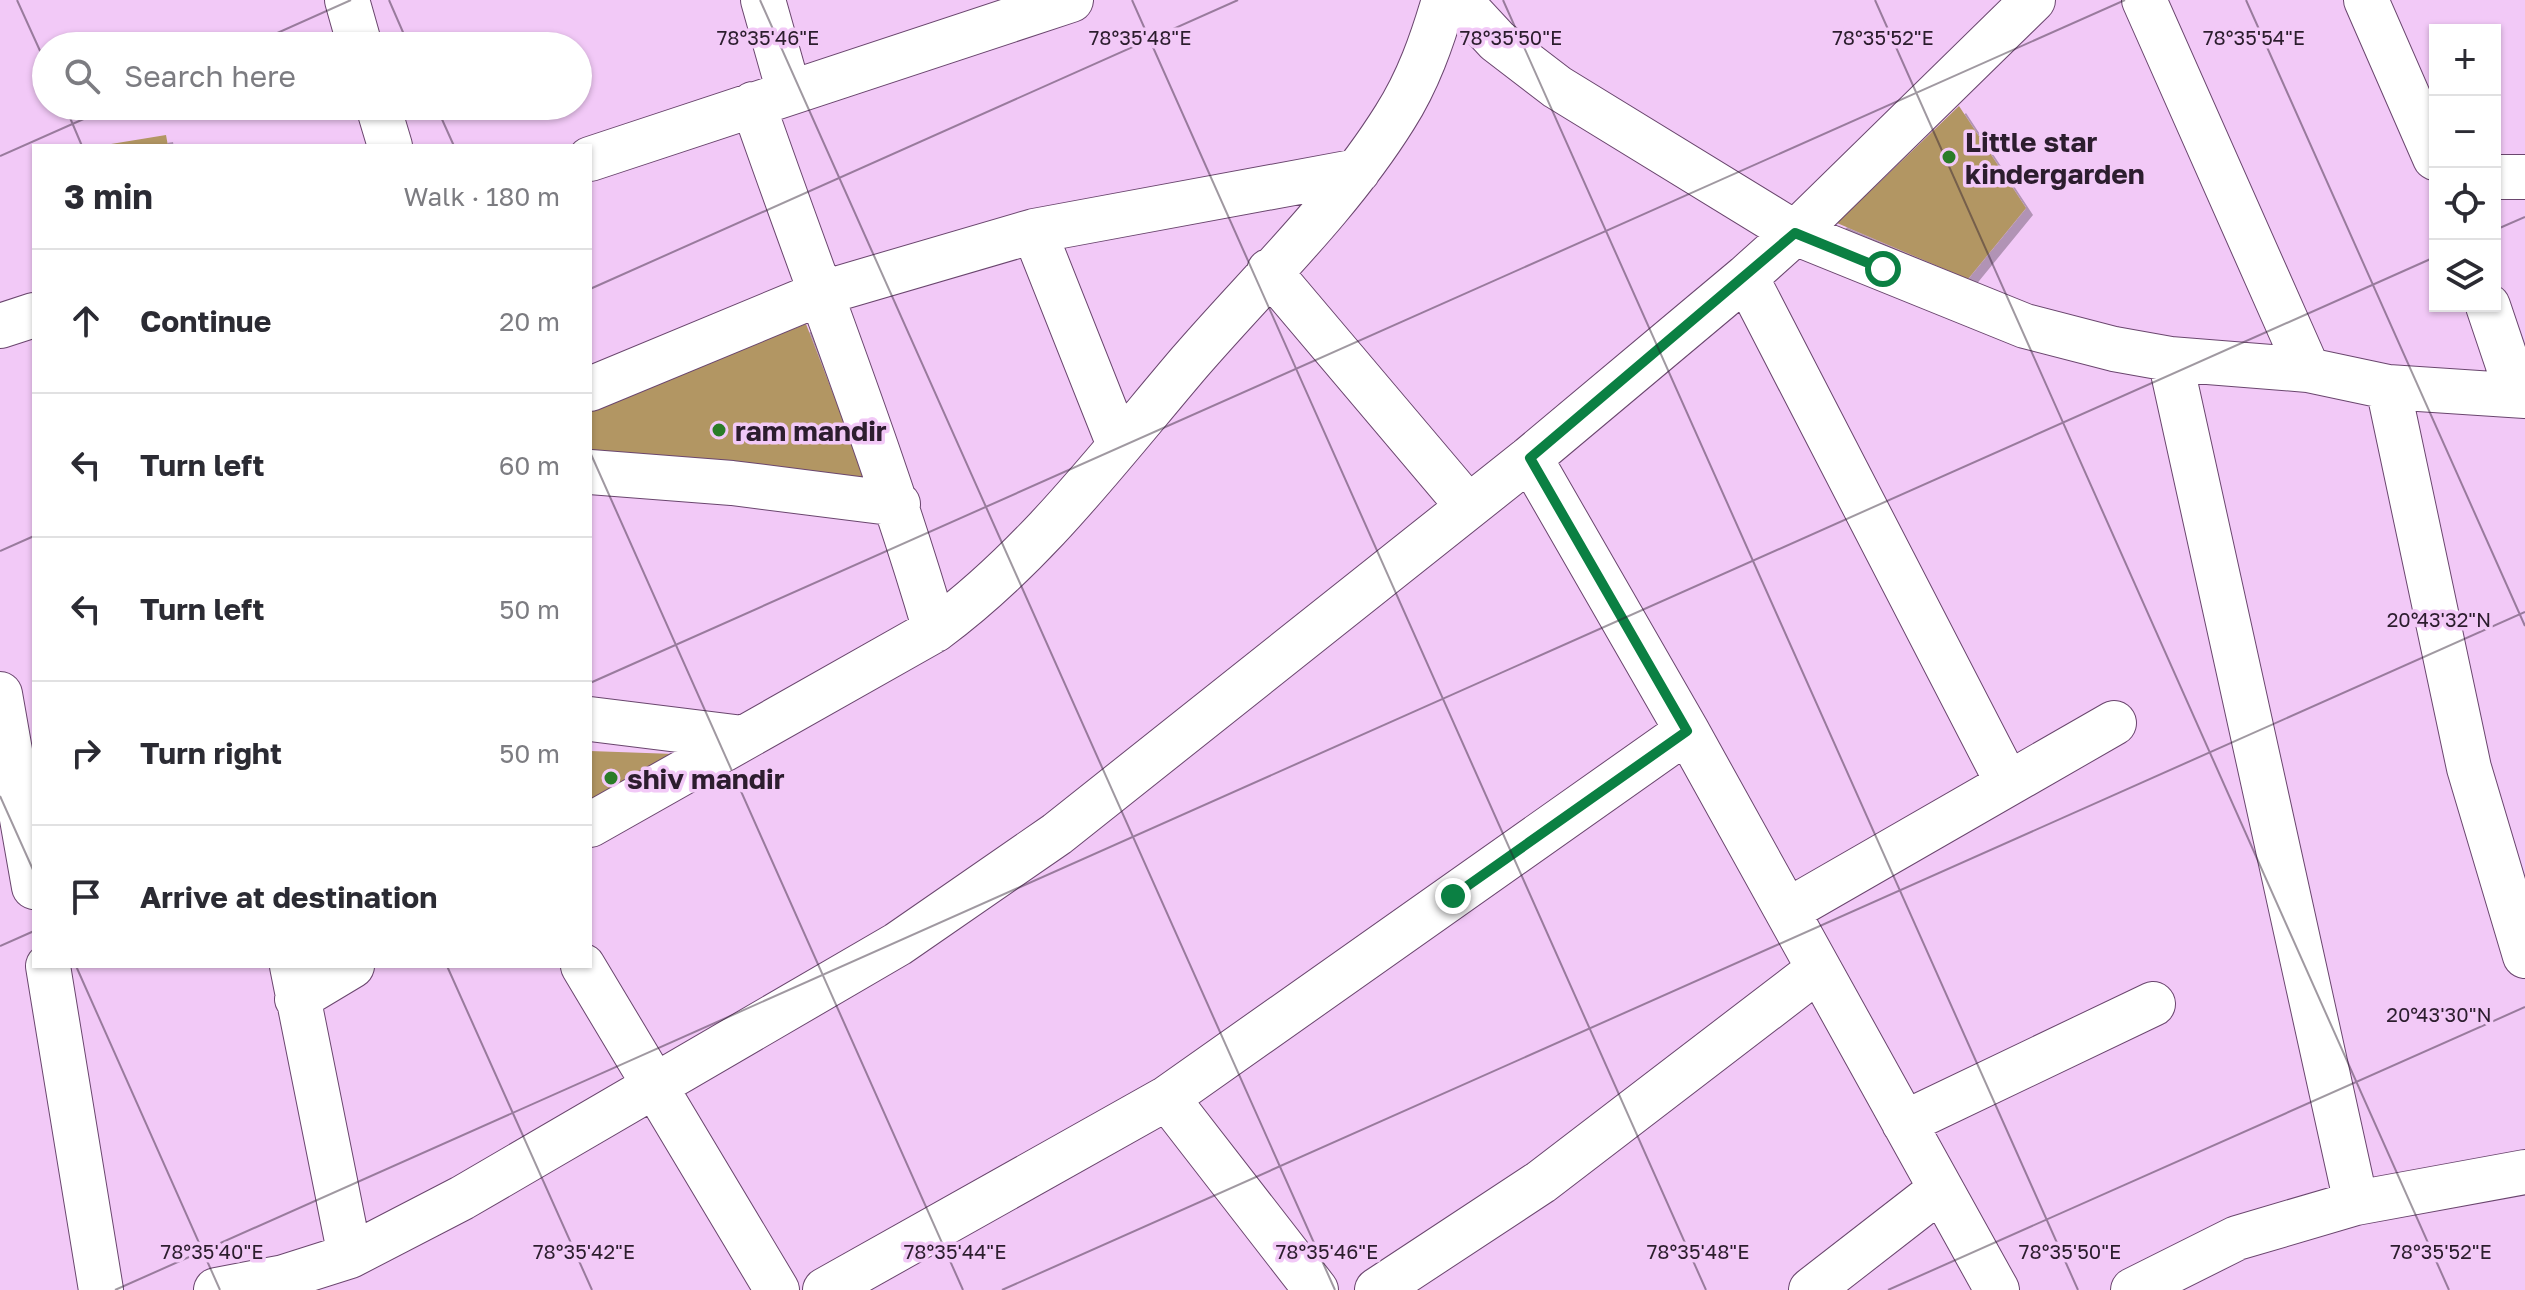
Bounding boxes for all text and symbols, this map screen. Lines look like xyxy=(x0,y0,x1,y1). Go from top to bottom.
map controls xyxy=(2429,24,2501,312)
button: + xyxy=(2429,24,2501,96)
text: 78°35'46"E xyxy=(717,25,819,49)
text: 78°35'48"E xyxy=(1089,25,1191,49)
text: 78°35'50"E xyxy=(1460,25,1562,49)
text: 78°35'52"E xyxy=(1832,25,1934,49)
text: 78°35'54"E xyxy=(2203,25,2305,49)
search box xyxy=(32,32,592,120)
icon: search xyxy=(60,54,104,98)
text: Search here xyxy=(124,58,296,94)
button: − xyxy=(2429,96,2501,168)
place label: Little star kindergarden xyxy=(1965,125,2145,190)
marker: Little star kindergarden xyxy=(1940,148,1958,166)
button: locate xyxy=(2429,168,2501,240)
text: 3 min xyxy=(64,176,153,216)
text: Walk · 180 m xyxy=(403,181,560,212)
button: layers xyxy=(2429,240,2501,312)
route start xyxy=(1865,251,1901,287)
icon: ahead xyxy=(64,299,108,343)
text: Continue xyxy=(140,303,271,339)
text: 20 m xyxy=(499,306,560,337)
place label: ram mandir xyxy=(735,414,887,447)
marker: ram mandir xyxy=(710,421,728,439)
icon: left xyxy=(64,443,108,487)
text: Turn left xyxy=(140,447,265,483)
text: 60 m xyxy=(499,450,560,481)
icon: left xyxy=(64,587,108,631)
text: Turn left xyxy=(140,591,265,627)
text: 50 m xyxy=(499,594,560,625)
text: 20°43'32"N xyxy=(2387,607,2491,631)
icon: right xyxy=(64,731,108,775)
text: Turn right xyxy=(140,735,282,771)
text: 50 m xyxy=(499,738,560,769)
place label: shiv mandir xyxy=(627,762,785,795)
marker: shiv mandir xyxy=(602,769,620,787)
icon: arrive xyxy=(64,875,108,919)
route end xyxy=(1435,878,1471,914)
text: Arrive at destination xyxy=(140,879,437,915)
text: 20°43'30"N xyxy=(2386,1002,2492,1026)
text: 78°35'40"E xyxy=(161,1239,263,1263)
text: 78°35'42"E xyxy=(533,1239,635,1263)
text: 78°35'44"E xyxy=(904,1239,1006,1263)
text: 78°35'46"E xyxy=(1276,1239,1378,1263)
text: 78°35'48"E xyxy=(1647,1239,1749,1263)
text: 78°35'50"E xyxy=(2019,1239,2121,1263)
text: 78°35'52"E xyxy=(2390,1239,2492,1263)

